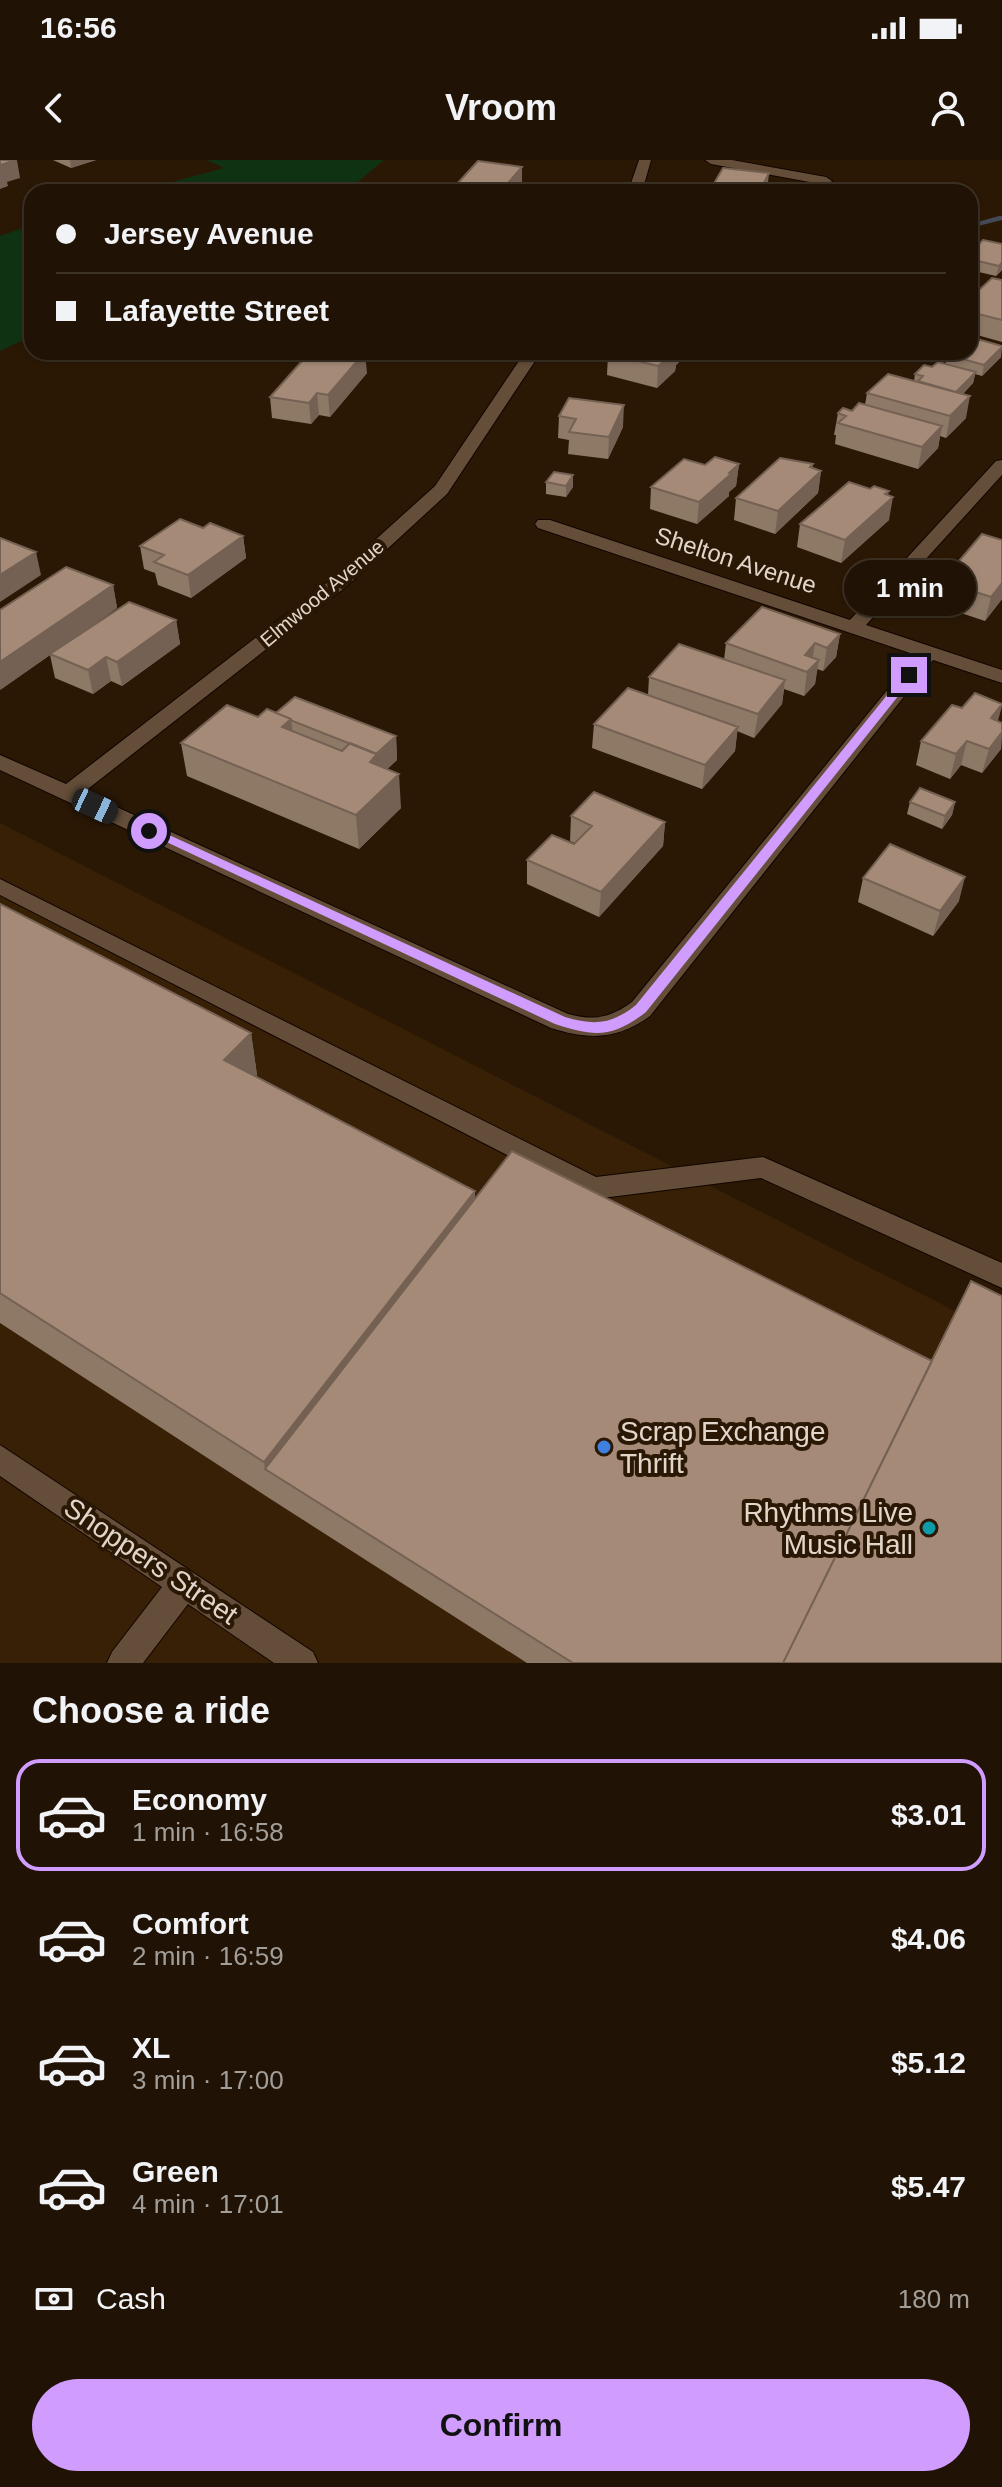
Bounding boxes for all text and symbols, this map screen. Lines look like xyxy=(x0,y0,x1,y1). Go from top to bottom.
text: 16:56 xyxy=(40,11,117,44)
icon: back xyxy=(32,86,76,130)
icon: person xyxy=(926,86,970,130)
text: Vroom xyxy=(445,87,557,128)
text: Jersey Avenue xyxy=(104,217,314,250)
text: Lafayette Street xyxy=(104,294,329,327)
street label: Shelton Avenue xyxy=(652,521,820,599)
street label: Elmwood Avenue xyxy=(256,535,388,651)
callout: 1 min xyxy=(843,559,975,615)
text: 1 min xyxy=(876,573,944,603)
route end xyxy=(891,657,927,693)
car xyxy=(68,785,122,827)
route start xyxy=(131,813,167,849)
place label: Scrap Exchange Thrift xyxy=(620,1416,825,1479)
marker: Scrap Exchange Thrift xyxy=(595,1438,613,1456)
street label: Shoppers Street xyxy=(58,1492,244,1631)
place label: Rhythms Live Music Hall xyxy=(743,1497,913,1560)
marker: Rhythms Live Music Hall xyxy=(920,1519,938,1537)
text: Choose a ride xyxy=(32,1690,270,1731)
icon: car xyxy=(36,1779,108,1851)
text: Economy xyxy=(132,1783,267,1816)
text: $3.01 xyxy=(891,1798,966,1831)
text: 1 min · 16:58 xyxy=(132,1817,284,1847)
icon: car xyxy=(36,1903,108,1975)
text: Comfort xyxy=(132,1907,249,1940)
text: $4.06 xyxy=(891,1922,966,1955)
text: 2 min · 16:59 xyxy=(132,1941,284,1971)
icon: car xyxy=(36,2027,108,2099)
text: XL xyxy=(132,2031,170,2064)
text: $5.12 xyxy=(891,2046,966,2079)
text: 3 min · 17:00 xyxy=(132,2065,284,2095)
icon: car xyxy=(36,2151,108,2223)
text: Green xyxy=(132,2155,219,2188)
text: $5.47 xyxy=(891,2170,966,2203)
text: 4 min · 17:01 xyxy=(132,2189,284,2219)
icon: cash xyxy=(32,2277,76,2321)
text: Cash xyxy=(96,2282,166,2315)
text: 180 m xyxy=(898,2284,970,2314)
button: Confirm xyxy=(32,2379,970,2471)

